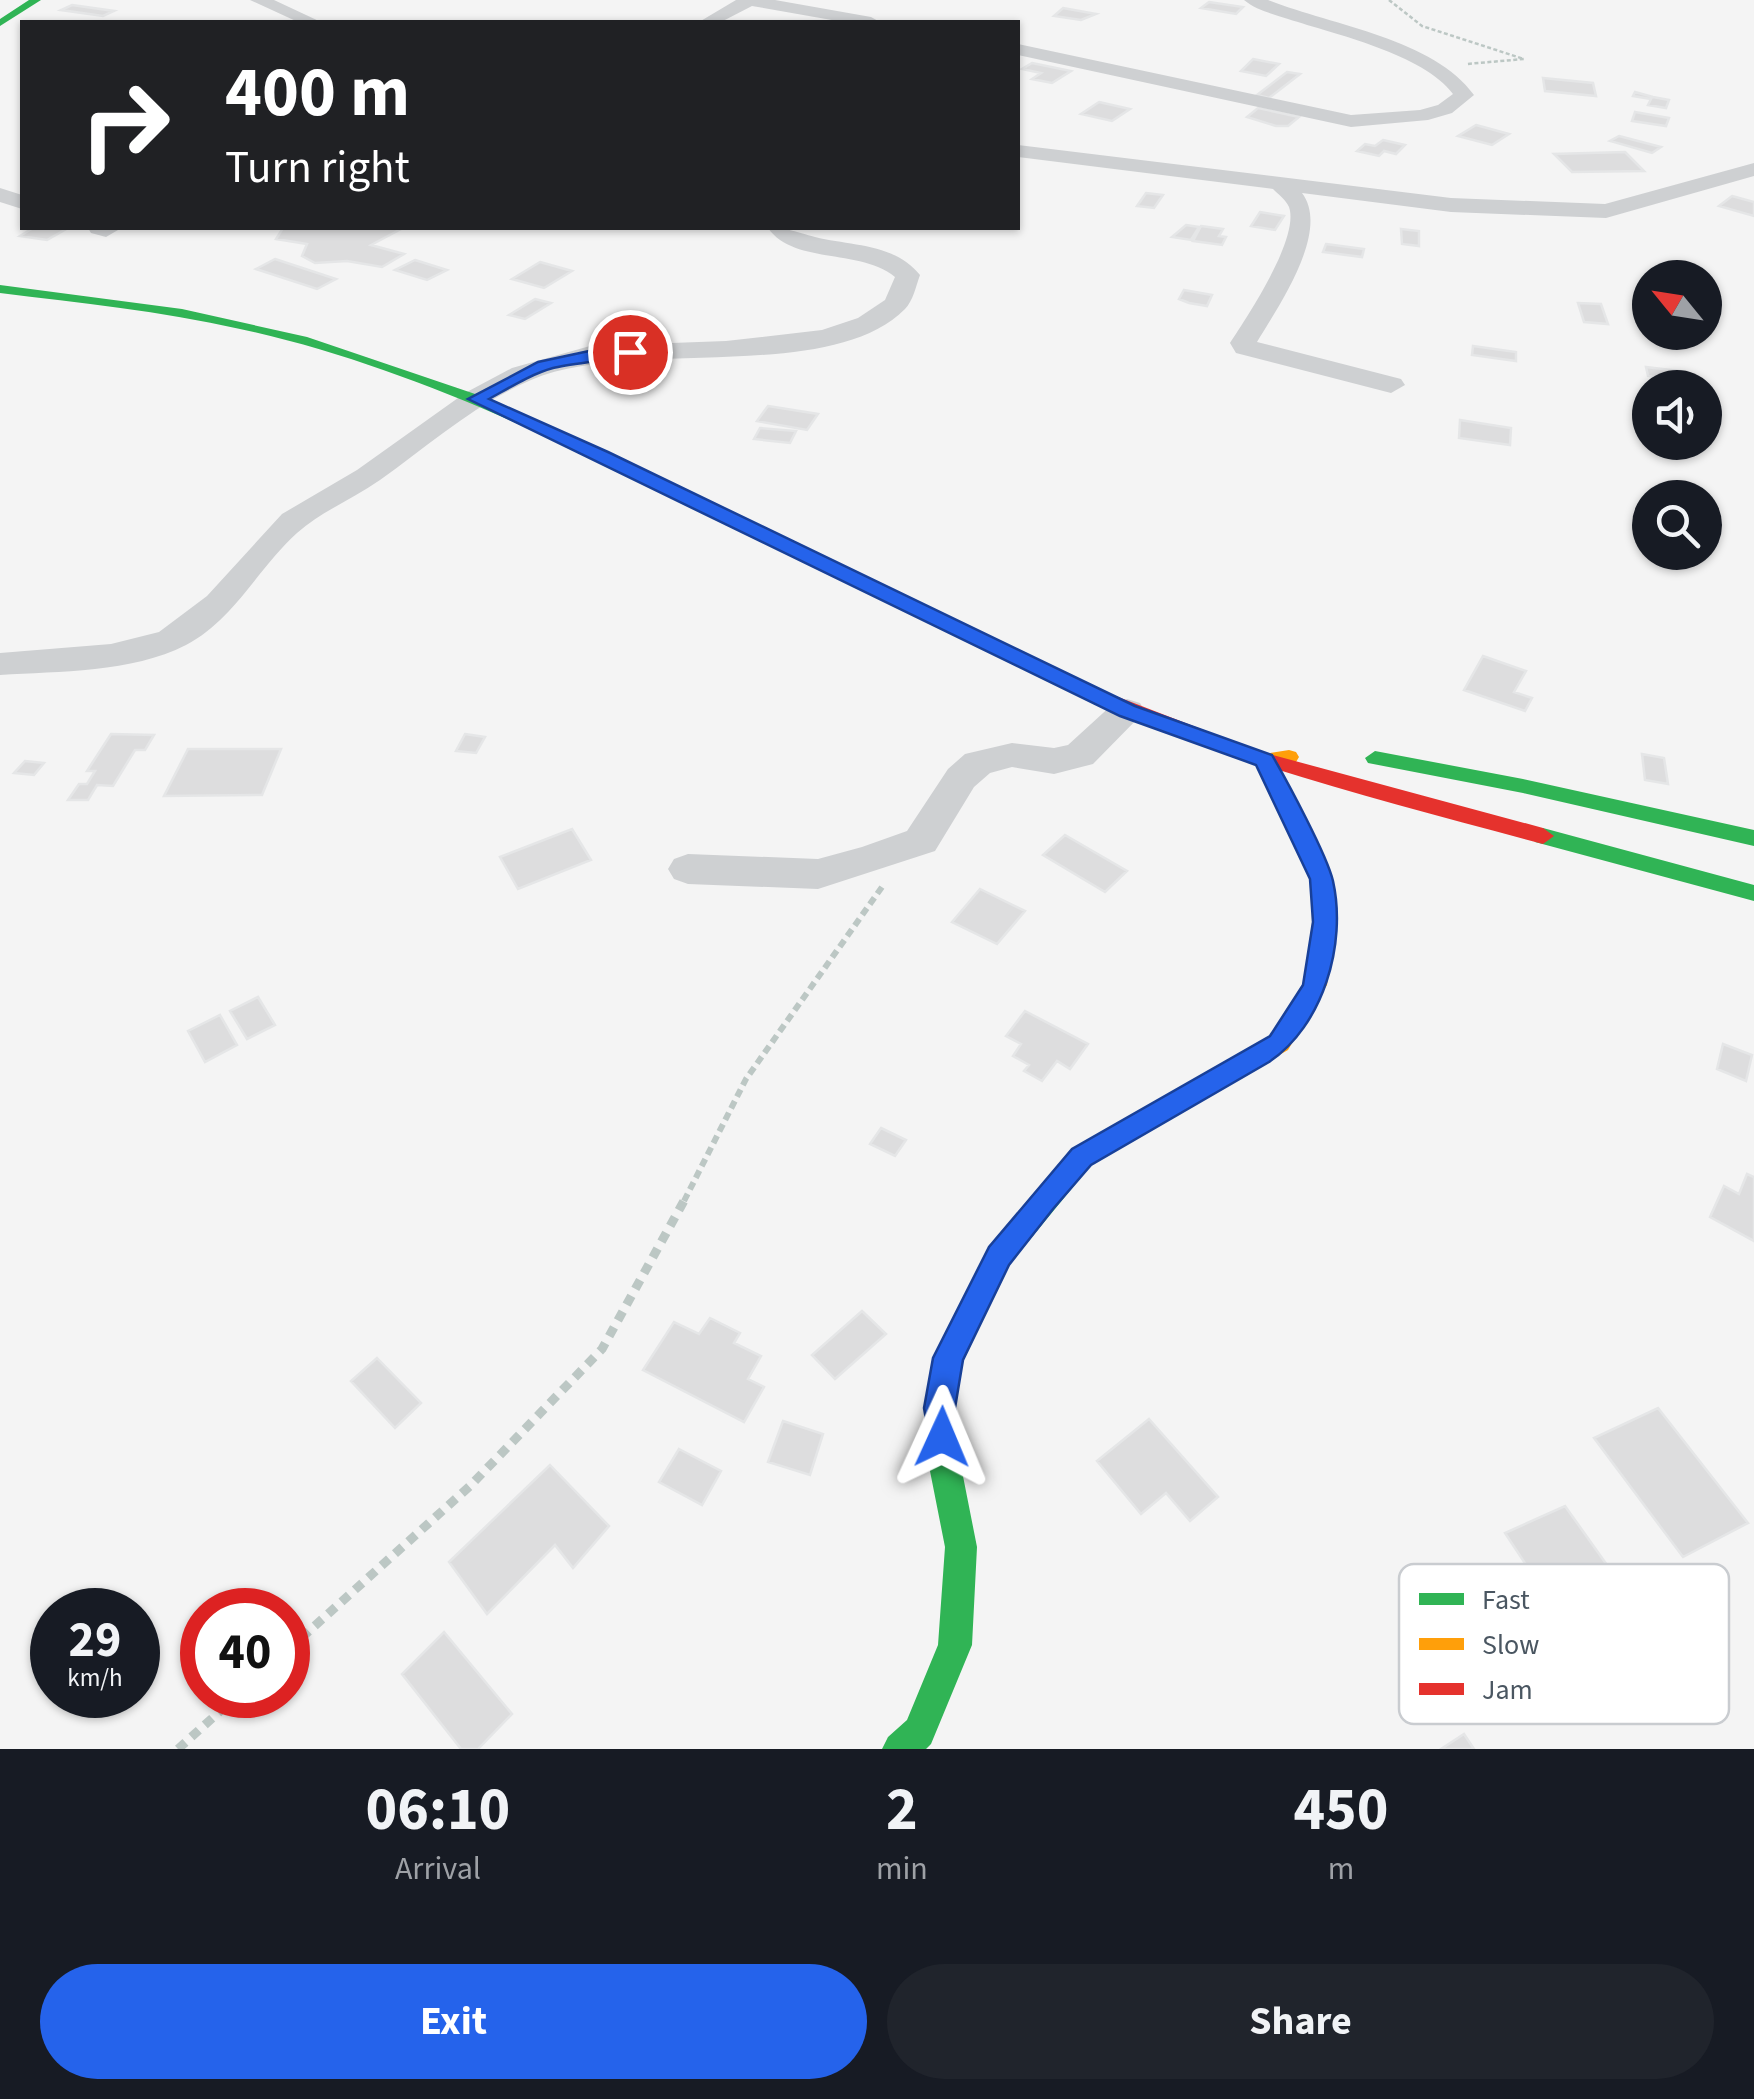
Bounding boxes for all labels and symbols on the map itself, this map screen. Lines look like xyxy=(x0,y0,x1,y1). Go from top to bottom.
north arrow xyxy=(1632,260,1722,350)
pin xyxy=(588,310,673,395)
position arrow xyxy=(890,1385,994,1489)
legend xyxy=(1399,1564,1729,1724)
text: Fast xyxy=(1482,1580,1530,1620)
speed limit sign: 40 xyxy=(180,1588,310,1718)
text: Slow xyxy=(1482,1625,1539,1665)
text: Jam xyxy=(1482,1670,1533,1710)

